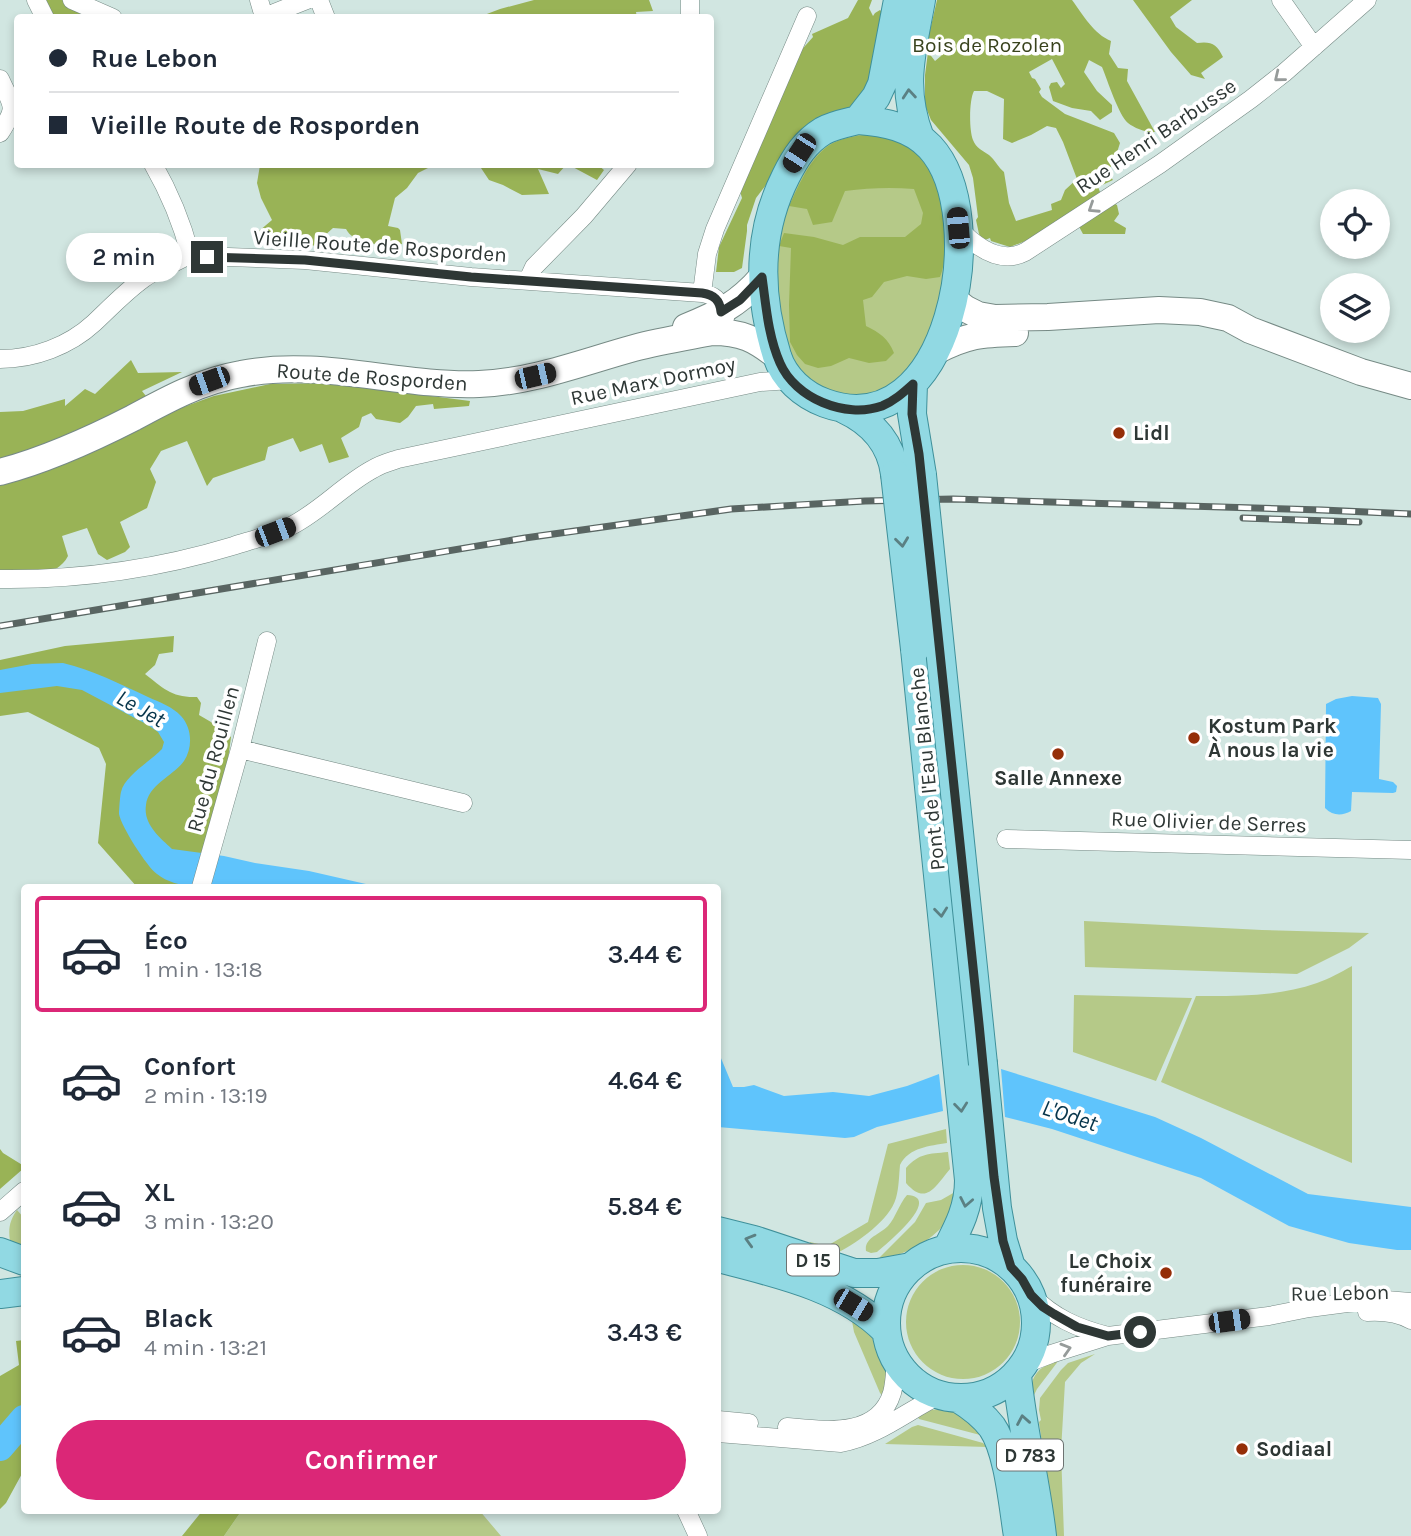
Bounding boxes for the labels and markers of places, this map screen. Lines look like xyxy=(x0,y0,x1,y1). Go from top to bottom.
place label: Lidl xyxy=(1133,421,1170,445)
marker: Lidl xyxy=(1111,425,1127,441)
place label: Kostum Park À nous la vie xyxy=(1208,714,1337,762)
marker: Kostum Park À nous la vie xyxy=(1186,730,1202,746)
marker: Salle Annexe xyxy=(1050,746,1066,762)
place label: Salle Annexe xyxy=(994,766,1122,790)
place label: Le Choix funéraire xyxy=(1060,1249,1152,1297)
marker: Le Choix funéraire xyxy=(1158,1265,1174,1281)
place label: Sodiaal xyxy=(1256,1437,1332,1461)
marker: Sodiaal xyxy=(1234,1441,1250,1457)

